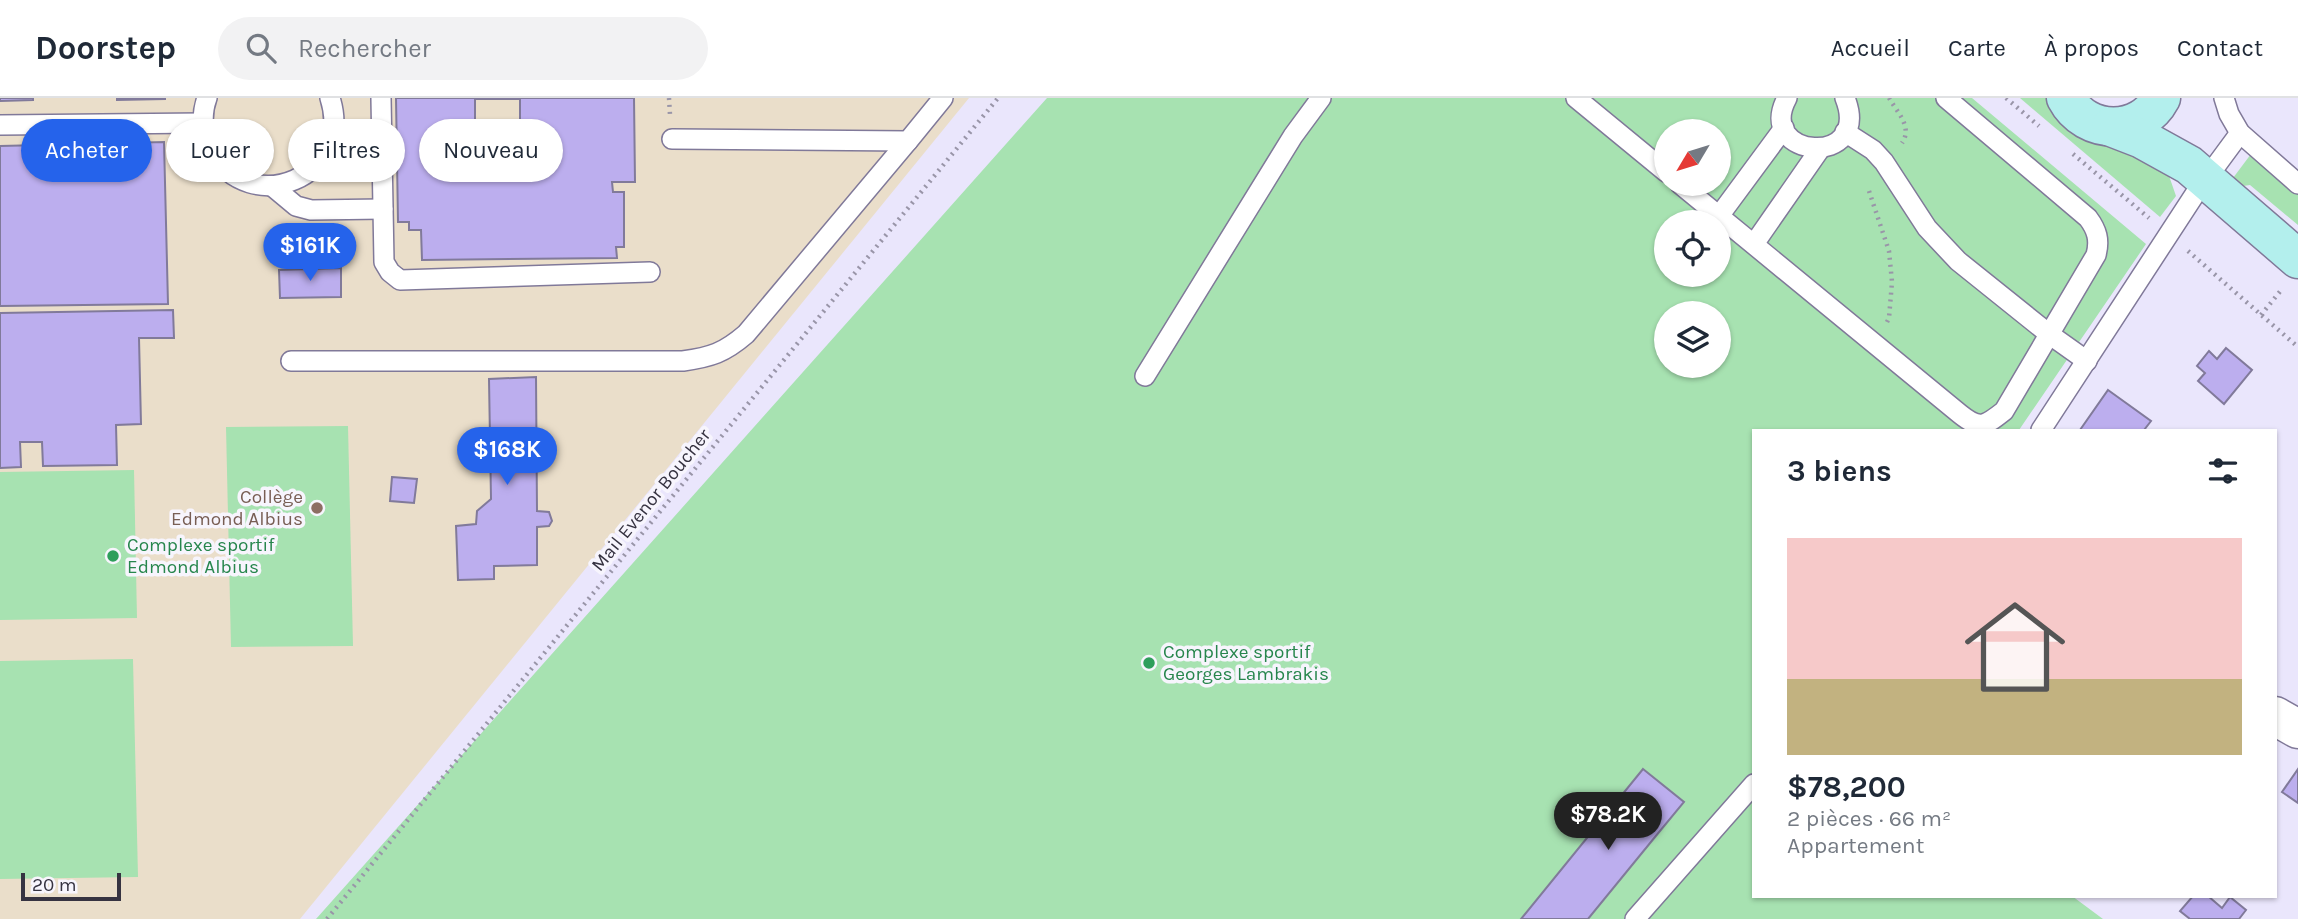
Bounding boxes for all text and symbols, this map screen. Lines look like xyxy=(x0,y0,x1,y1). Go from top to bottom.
search box xyxy=(218,17,708,80)
text: Doorstep xyxy=(35,29,176,67)
icon: search xyxy=(242,29,280,67)
text: Rechercher xyxy=(298,33,431,64)
text: Accueil xyxy=(1831,34,1910,62)
text: Carte xyxy=(1948,34,2006,62)
text: À propos xyxy=(2044,34,2139,62)
text: Contact xyxy=(2177,34,2263,62)
chip: Acheter xyxy=(21,119,152,182)
chip: Louer xyxy=(166,119,274,182)
chip: Filtres xyxy=(288,119,405,182)
chip: Nouveau xyxy=(419,119,563,182)
north arrow xyxy=(1654,119,1731,196)
map controls xyxy=(1654,119,1731,378)
button: locate xyxy=(1654,210,1731,287)
pin: $161K xyxy=(261,223,359,283)
text: $161K xyxy=(279,232,341,259)
button: layers xyxy=(1654,301,1731,378)
street label: Mail Evenor Boucher xyxy=(587,424,715,576)
pin: $168K xyxy=(458,428,556,487)
text: $168K xyxy=(473,436,541,463)
icon: filters xyxy=(2204,452,2242,490)
text: 3 biens xyxy=(1787,453,1892,489)
place label: Collège Edmond Albius xyxy=(171,486,303,530)
marker: Collège Edmond Albius xyxy=(309,500,325,516)
place label: Complexe sportif Edmond Albius xyxy=(127,534,275,578)
marker: Complexe sportif Edmond Albius xyxy=(105,548,121,564)
icon: home xyxy=(1952,584,2078,710)
place label: Complexe sportif Georges Lambrakis xyxy=(1163,641,1329,685)
marker: Complexe sportif Georges Lambrakis xyxy=(1141,655,1157,671)
text: $78,200 xyxy=(1787,769,1906,805)
pin: $78.2K xyxy=(1551,792,1665,852)
text: $78.2K xyxy=(1570,801,1646,828)
text: 2 pièces · 66 m² xyxy=(1787,805,1951,832)
text: Appartement xyxy=(1787,832,1924,859)
scale bar xyxy=(21,870,121,902)
text: 20 m xyxy=(32,874,77,896)

